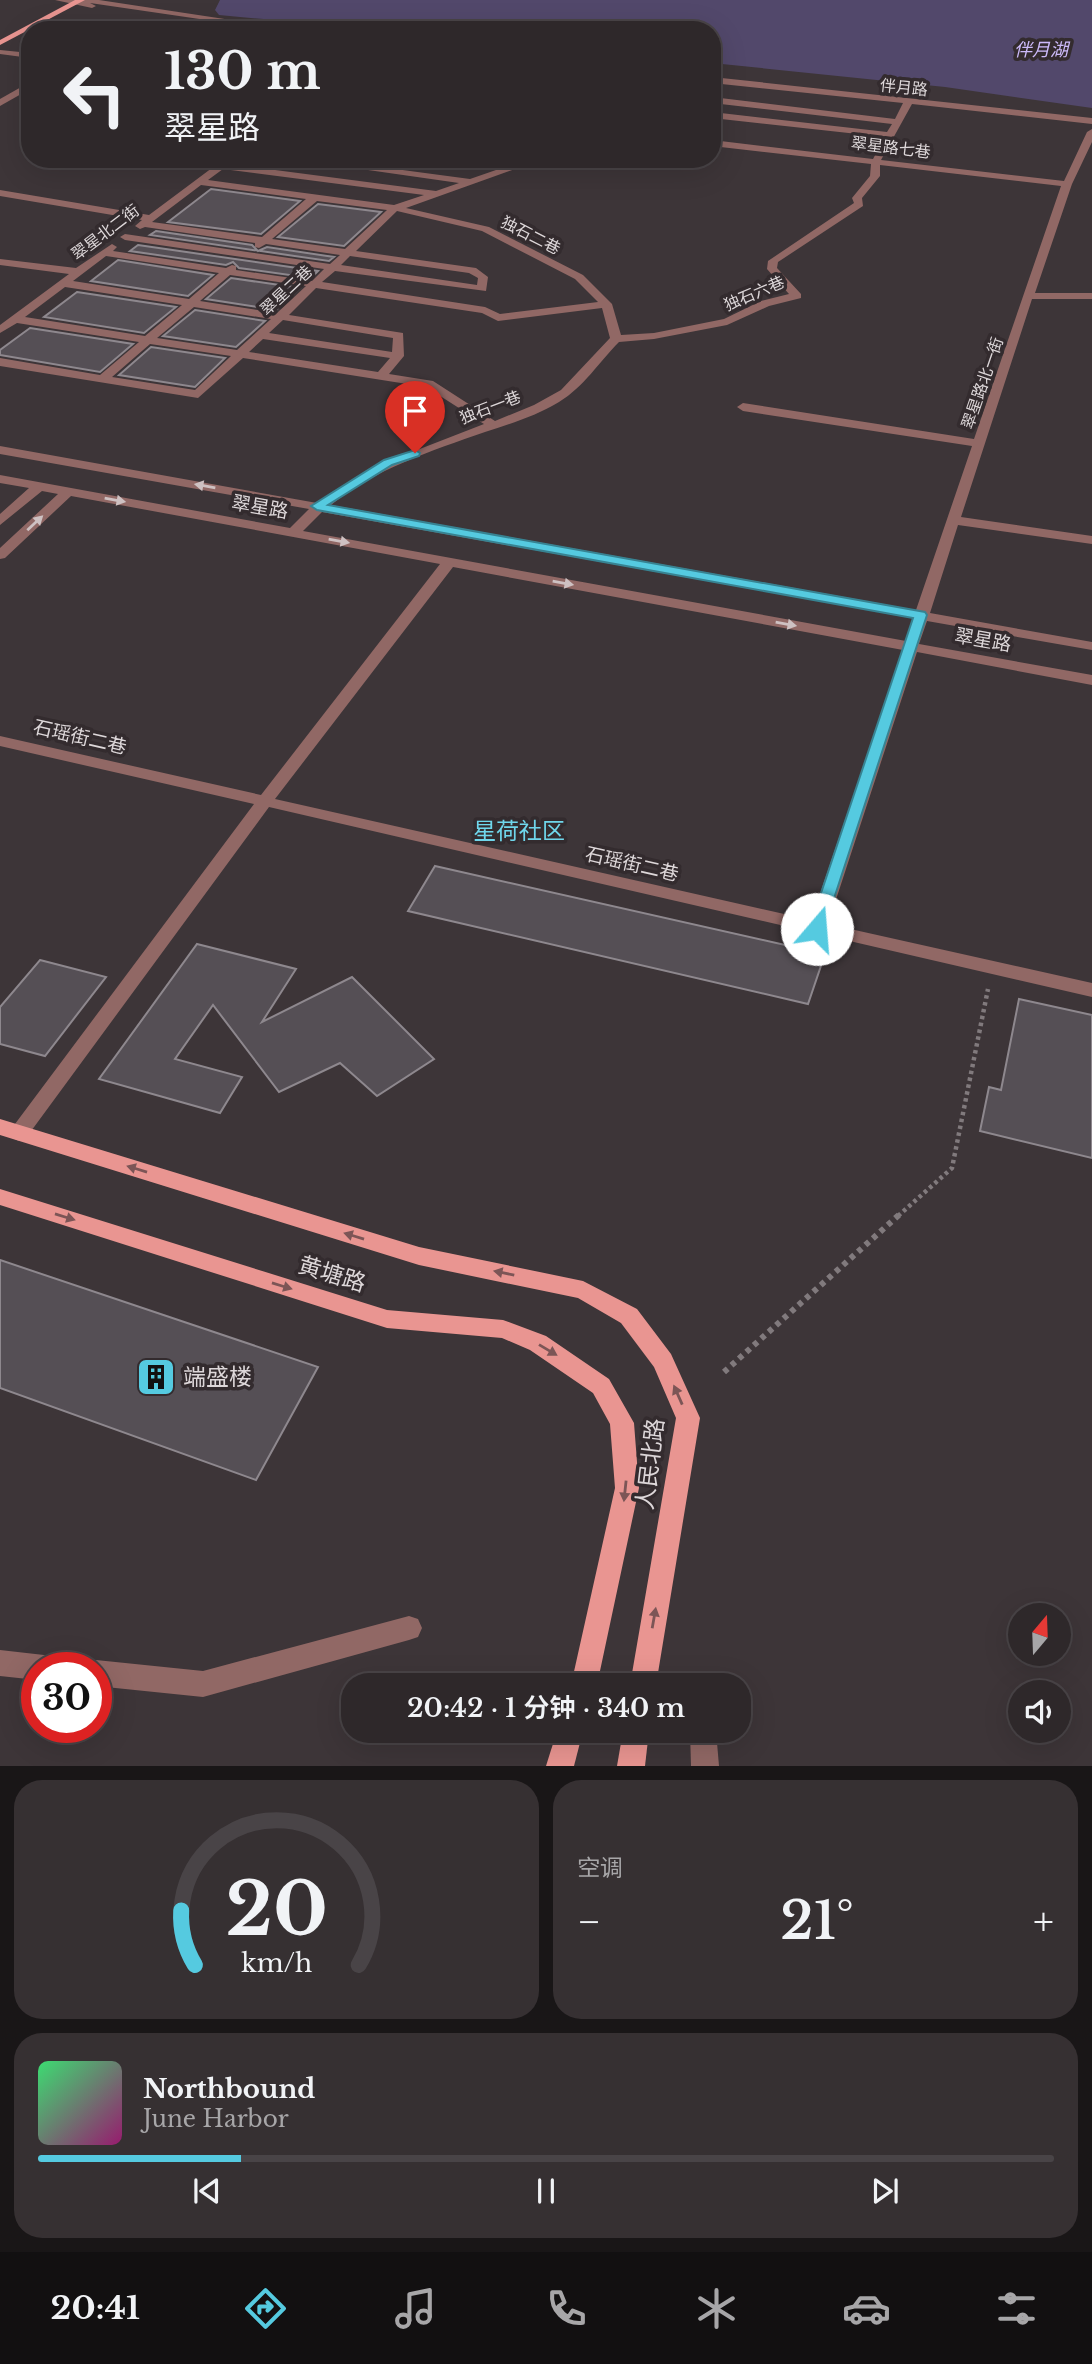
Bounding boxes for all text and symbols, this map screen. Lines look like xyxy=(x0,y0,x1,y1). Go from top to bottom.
water label: 伴月湖 xyxy=(1014,39,1071,61)
text: 130 m xyxy=(164,41,321,102)
icon: left xyxy=(49,49,140,140)
street label: 伴月路 xyxy=(879,75,929,99)
text: 翠星路 xyxy=(164,108,260,148)
street label: 翠星路七巷 xyxy=(850,132,932,162)
street label: 翠星北二街 xyxy=(67,200,143,264)
street label: 独石二巷 xyxy=(498,212,564,258)
street label: 翠星二巷 xyxy=(256,261,316,319)
street label: 独石六巷 xyxy=(721,271,787,315)
street label: 翠星路北一街 xyxy=(957,334,1007,432)
pin xyxy=(385,381,445,453)
street label: 独石一巷 xyxy=(457,386,523,428)
icon: arrive xyxy=(396,392,434,430)
one-way arrow xyxy=(194,481,216,492)
street label: 翠星路 xyxy=(230,491,290,523)
one-way arrow xyxy=(104,495,126,506)
one-way arrow xyxy=(26,516,43,532)
one-way arrow xyxy=(328,536,350,547)
one-way arrow xyxy=(552,577,574,588)
one-way arrow xyxy=(776,619,798,630)
street label: 翠星路 xyxy=(953,624,1013,656)
street label: 石瑶街二巷 xyxy=(31,715,129,759)
district label: 星荷社区 xyxy=(473,817,565,845)
street label: 石瑶街二巷 xyxy=(583,842,681,886)
position arrow xyxy=(780,892,854,966)
one-way arrow xyxy=(126,1163,147,1174)
one-way arrow xyxy=(55,1213,76,1223)
one-way arrow xyxy=(343,1230,364,1241)
street label: 黄塘路 xyxy=(295,1251,369,1297)
one-way arrow xyxy=(493,1268,515,1279)
one-way arrow xyxy=(272,1281,293,1291)
one-way arrow xyxy=(539,1343,558,1356)
building icon: 端盛楼 xyxy=(135,1356,177,1398)
place label: 端盛楼 xyxy=(183,1363,252,1391)
one-way arrow xyxy=(672,1385,683,1406)
street label: 人民北路 xyxy=(630,1417,670,1511)
one-way arrow xyxy=(619,1480,630,1502)
north arrow xyxy=(1008,1603,1071,1666)
map controls xyxy=(1008,1603,1071,1743)
one-way arrow xyxy=(649,1607,660,1629)
speed limit sign: 30 xyxy=(21,1652,112,1743)
button: sound xyxy=(1008,1680,1071,1743)
text: 20:42 · 1 分钟 · 340 m xyxy=(407,1692,685,1724)
text: 空调 xyxy=(577,1854,623,1882)
text: 20 xyxy=(225,1865,328,1956)
text: 21° xyxy=(780,1889,854,1953)
text: − xyxy=(577,1898,601,1945)
text: + xyxy=(1033,1898,1054,1945)
text: km/h xyxy=(241,1948,312,1979)
text: Northbound xyxy=(143,2073,315,2105)
text: June Harbor xyxy=(143,2105,289,2133)
icon: previous xyxy=(188,2172,226,2210)
icon: pause xyxy=(527,2172,565,2210)
icon: next xyxy=(866,2172,904,2210)
icon: directions xyxy=(241,2284,290,2333)
icon: music xyxy=(391,2284,440,2333)
icon: phone xyxy=(542,2284,591,2333)
icon: climate xyxy=(692,2284,741,2333)
icon: car xyxy=(842,2284,891,2333)
icon: filters xyxy=(992,2284,1041,2333)
text: 20:41 xyxy=(51,2288,140,2328)

